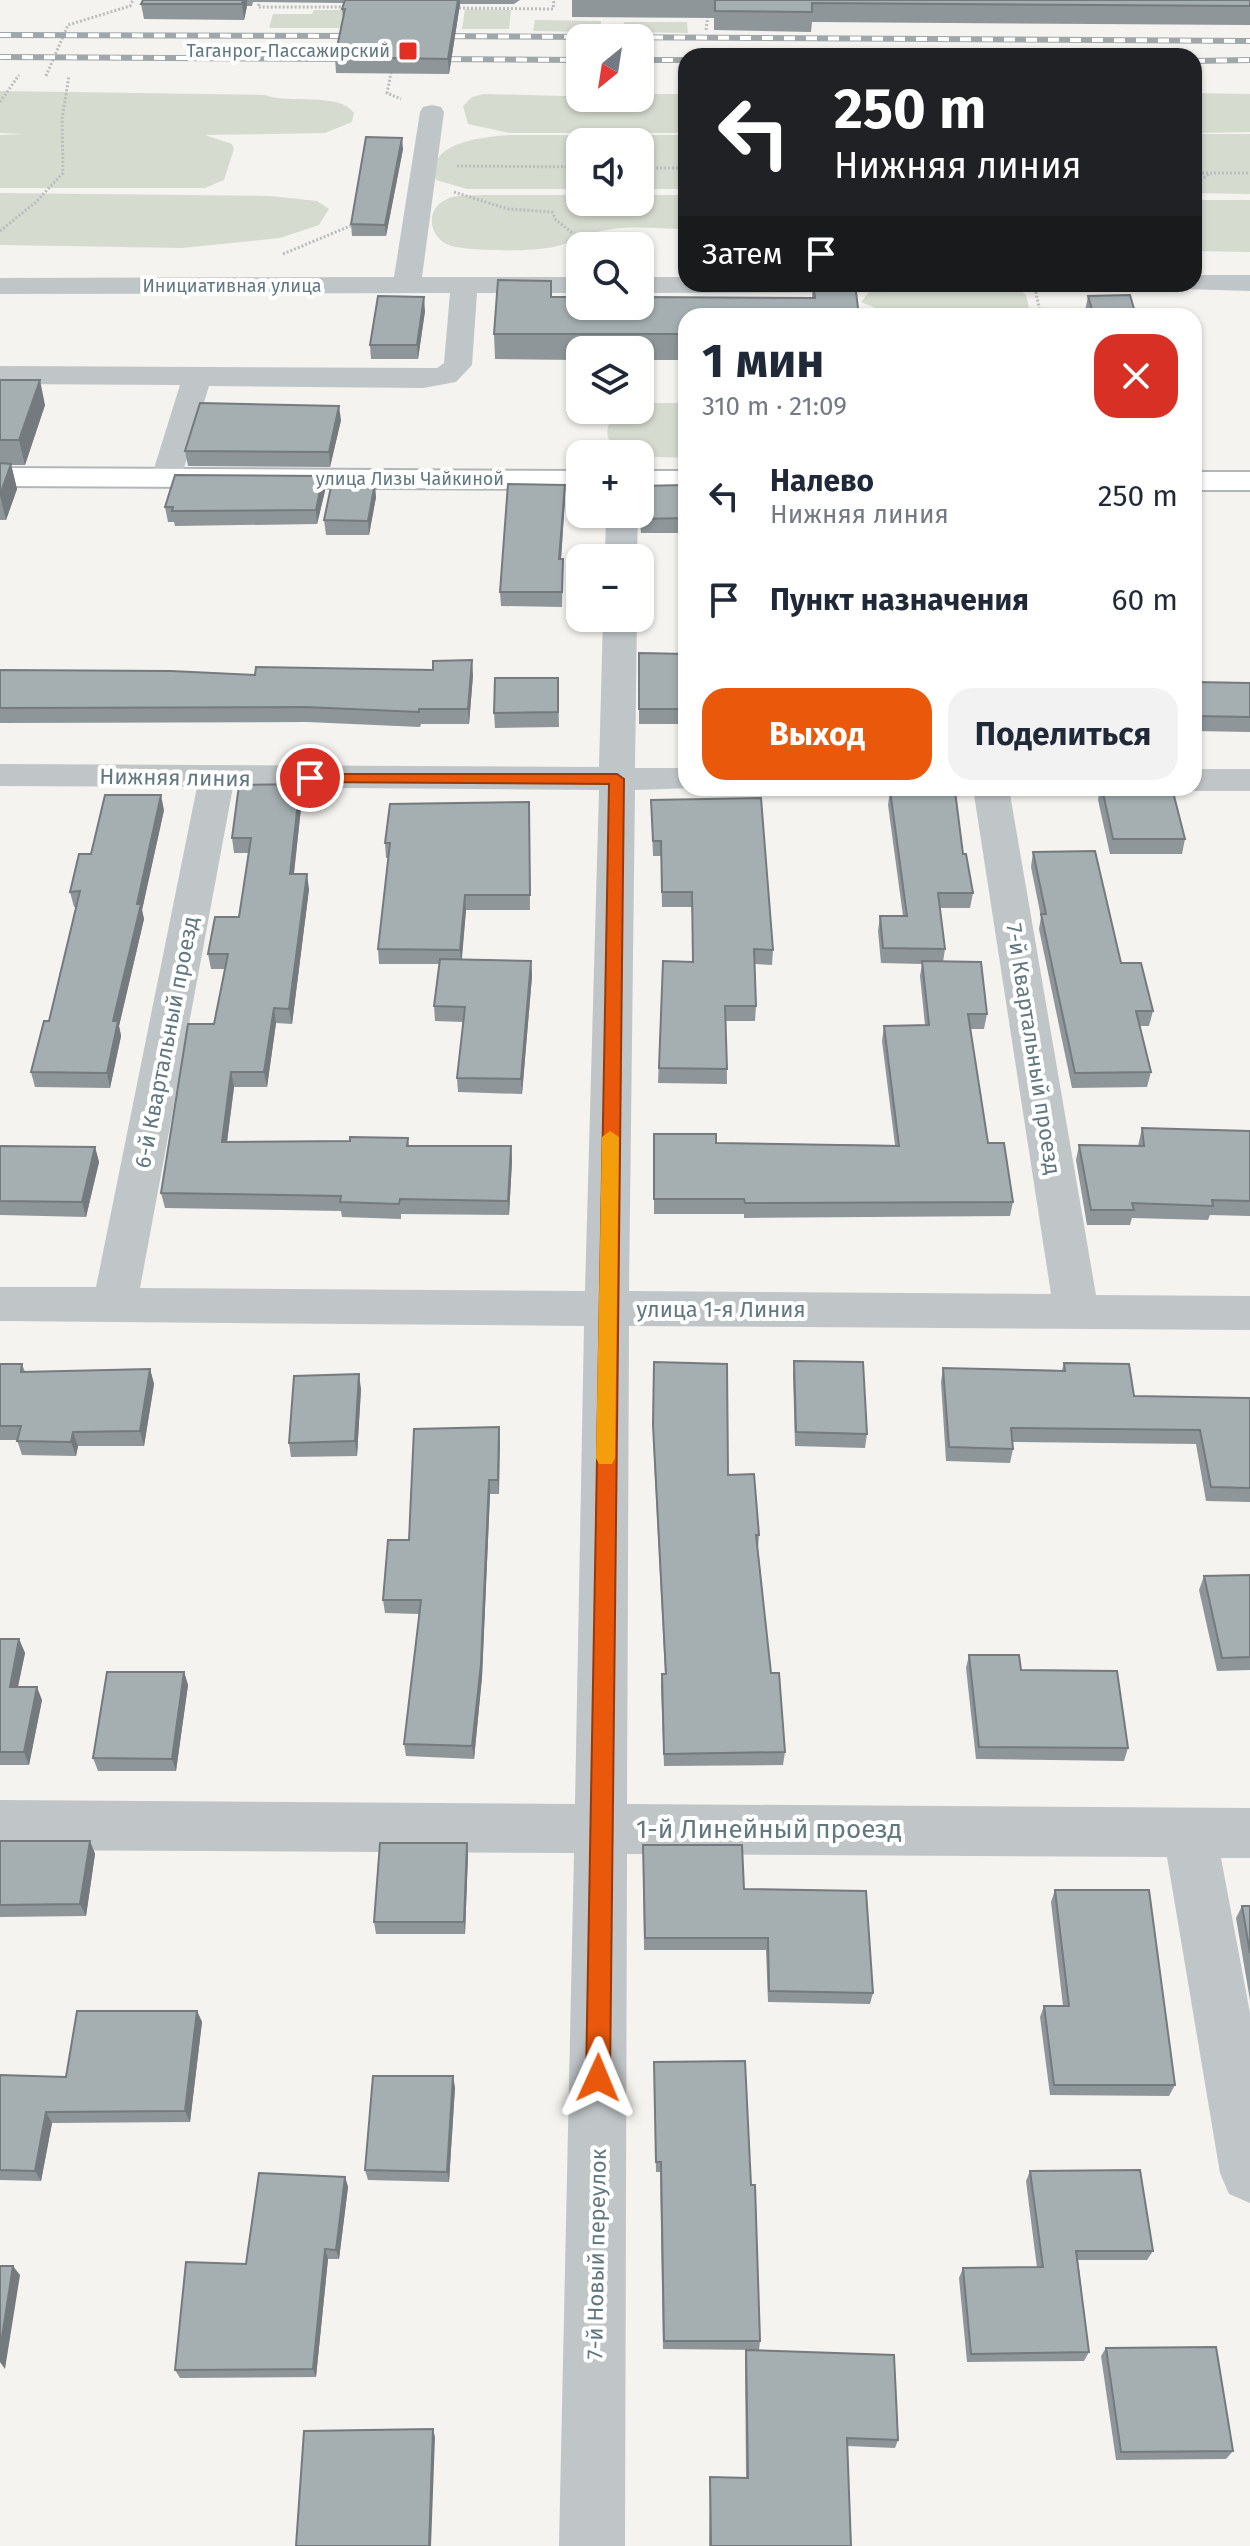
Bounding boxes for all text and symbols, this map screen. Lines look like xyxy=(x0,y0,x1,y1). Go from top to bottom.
north arrow xyxy=(566,24,654,112)
map controls xyxy=(566,24,654,632)
place label: Таганрог-Пассажирский xyxy=(186,40,390,62)
marker: Таганрог-Пассажирский xyxy=(397,40,419,62)
text: 250 m xyxy=(834,76,986,143)
icon: left xyxy=(702,80,806,184)
button: sound xyxy=(566,128,654,216)
text: Нижняя линия xyxy=(834,144,1082,188)
button: search xyxy=(566,232,654,320)
icon: arrive xyxy=(799,232,843,276)
text: Затем xyxy=(702,236,783,272)
street label: Инициативная улица xyxy=(143,275,321,297)
text: 1 мин xyxy=(702,332,824,390)
button: close xyxy=(1094,334,1178,418)
button: layers xyxy=(566,336,654,424)
text: 310 m · 21:09 xyxy=(702,391,847,422)
button: + xyxy=(566,440,654,528)
text: Налево xyxy=(770,463,874,499)
street label: улица Лизы Чайкиной xyxy=(316,468,504,490)
icon: left xyxy=(702,474,746,518)
text: 250 m xyxy=(1098,478,1178,514)
text: Нижняя линия xyxy=(770,499,949,530)
button: − xyxy=(566,544,654,632)
icon: arrive xyxy=(702,578,746,622)
text: Пункт назначения xyxy=(770,582,1029,618)
text: 60 m xyxy=(1112,582,1178,618)
button: Выход xyxy=(702,688,932,780)
button: Поделиться xyxy=(948,688,1178,780)
pin xyxy=(276,744,344,812)
icon: arrive xyxy=(288,756,332,800)
street label: Нижняя линия xyxy=(99,763,251,792)
street label: 6-й Квартальный проезд xyxy=(129,914,204,1170)
street label: 7-й Квартальный проезд xyxy=(1000,922,1067,1177)
street label: улица 1-я Линия xyxy=(636,1296,806,1323)
street label: 1-й Линейный проезд xyxy=(636,1814,902,1845)
position arrow xyxy=(556,2036,640,2120)
street label: 7-й Новый переулок xyxy=(581,2148,612,2359)

